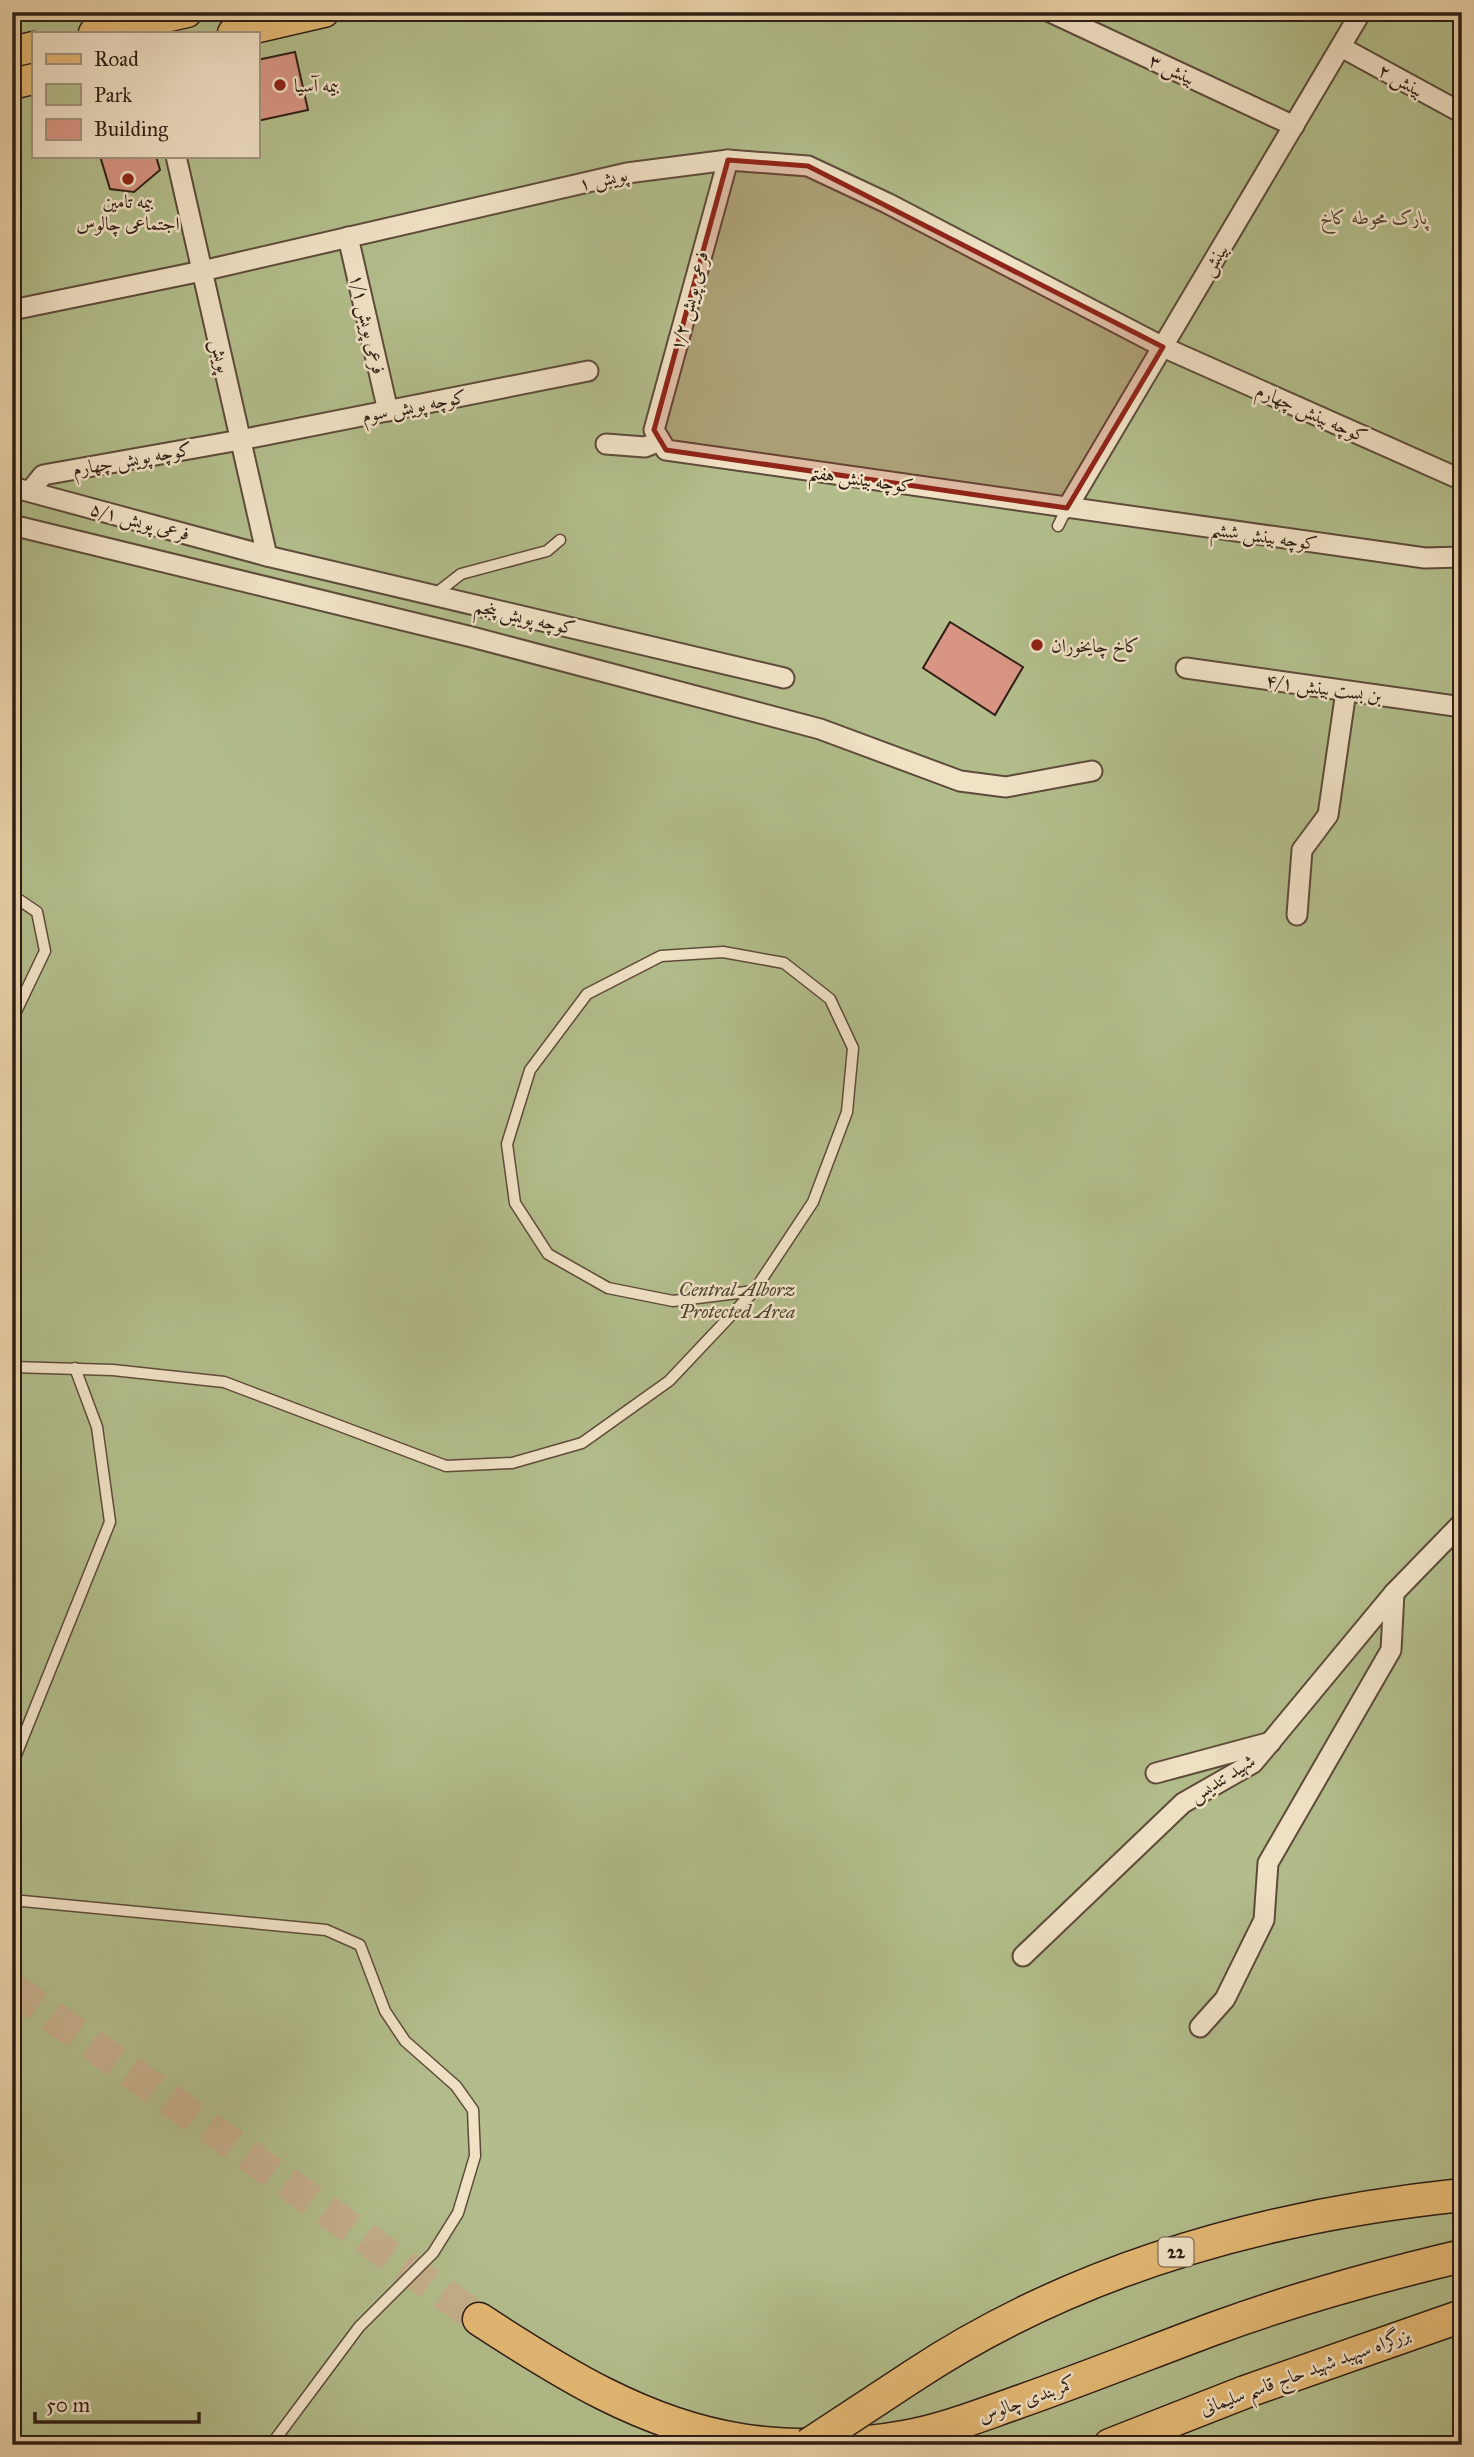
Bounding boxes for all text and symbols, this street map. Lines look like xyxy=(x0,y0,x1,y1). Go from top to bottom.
legend xyxy=(32,32,259,158)
text: Road xyxy=(94,46,139,72)
street label: بینش ۳ xyxy=(1145,48,1199,91)
street label: بینش ۲ xyxy=(1374,58,1428,103)
place label: بیمه آسیا xyxy=(294,74,339,97)
marker: بیمه آسیا xyxy=(272,77,288,93)
text: Park xyxy=(94,82,132,108)
text: Building xyxy=(94,116,168,142)
street label: پویش ۱ xyxy=(576,162,631,197)
marker: بیمه تامین اجتماعی چالوس xyxy=(120,171,136,187)
place label: بیمه تامین اجتماعی چالوس xyxy=(76,190,180,237)
park label: پارک محوطه کاخ xyxy=(1320,206,1429,235)
street label: بینش xyxy=(1196,240,1233,281)
street label: فرعی پویش ۱/۲ xyxy=(665,249,715,354)
street label: فرعی پویش ۱/۱ xyxy=(343,272,391,377)
street label: پویش xyxy=(204,337,236,377)
street label: کوچه بینش چهارم xyxy=(1251,378,1371,452)
street label: کوچه پویش سوم xyxy=(360,385,469,432)
street label: کوچه پویش چهارم xyxy=(71,437,194,486)
street label: کوچه بینش هفتم xyxy=(806,460,915,506)
street label: فرعی پویش ۵/۱ xyxy=(87,497,192,547)
street label: کوچه بینش ششم xyxy=(1208,517,1319,563)
street label: کوچه پویش پنجم xyxy=(471,594,578,647)
place label: کاخ چایخوران xyxy=(1051,634,1140,663)
marker: کاخ چایخوران xyxy=(1029,637,1045,653)
street label: بن بست بینش ۴/۱ xyxy=(1264,668,1384,709)
park label: Central Alborz Protected Area xyxy=(679,1278,795,1323)
street label: شهید تندیس xyxy=(1185,1749,1260,1809)
road number: 22 xyxy=(1158,2238,1194,2266)
street label: بزرگراه سپهبد شهید حاج قاسم سلیمانی xyxy=(1196,2321,1417,2427)
street label: کمربندی چالوس xyxy=(975,2371,1080,2429)
scale bar xyxy=(35,2380,200,2424)
text: 50 m xyxy=(46,2392,91,2418)

